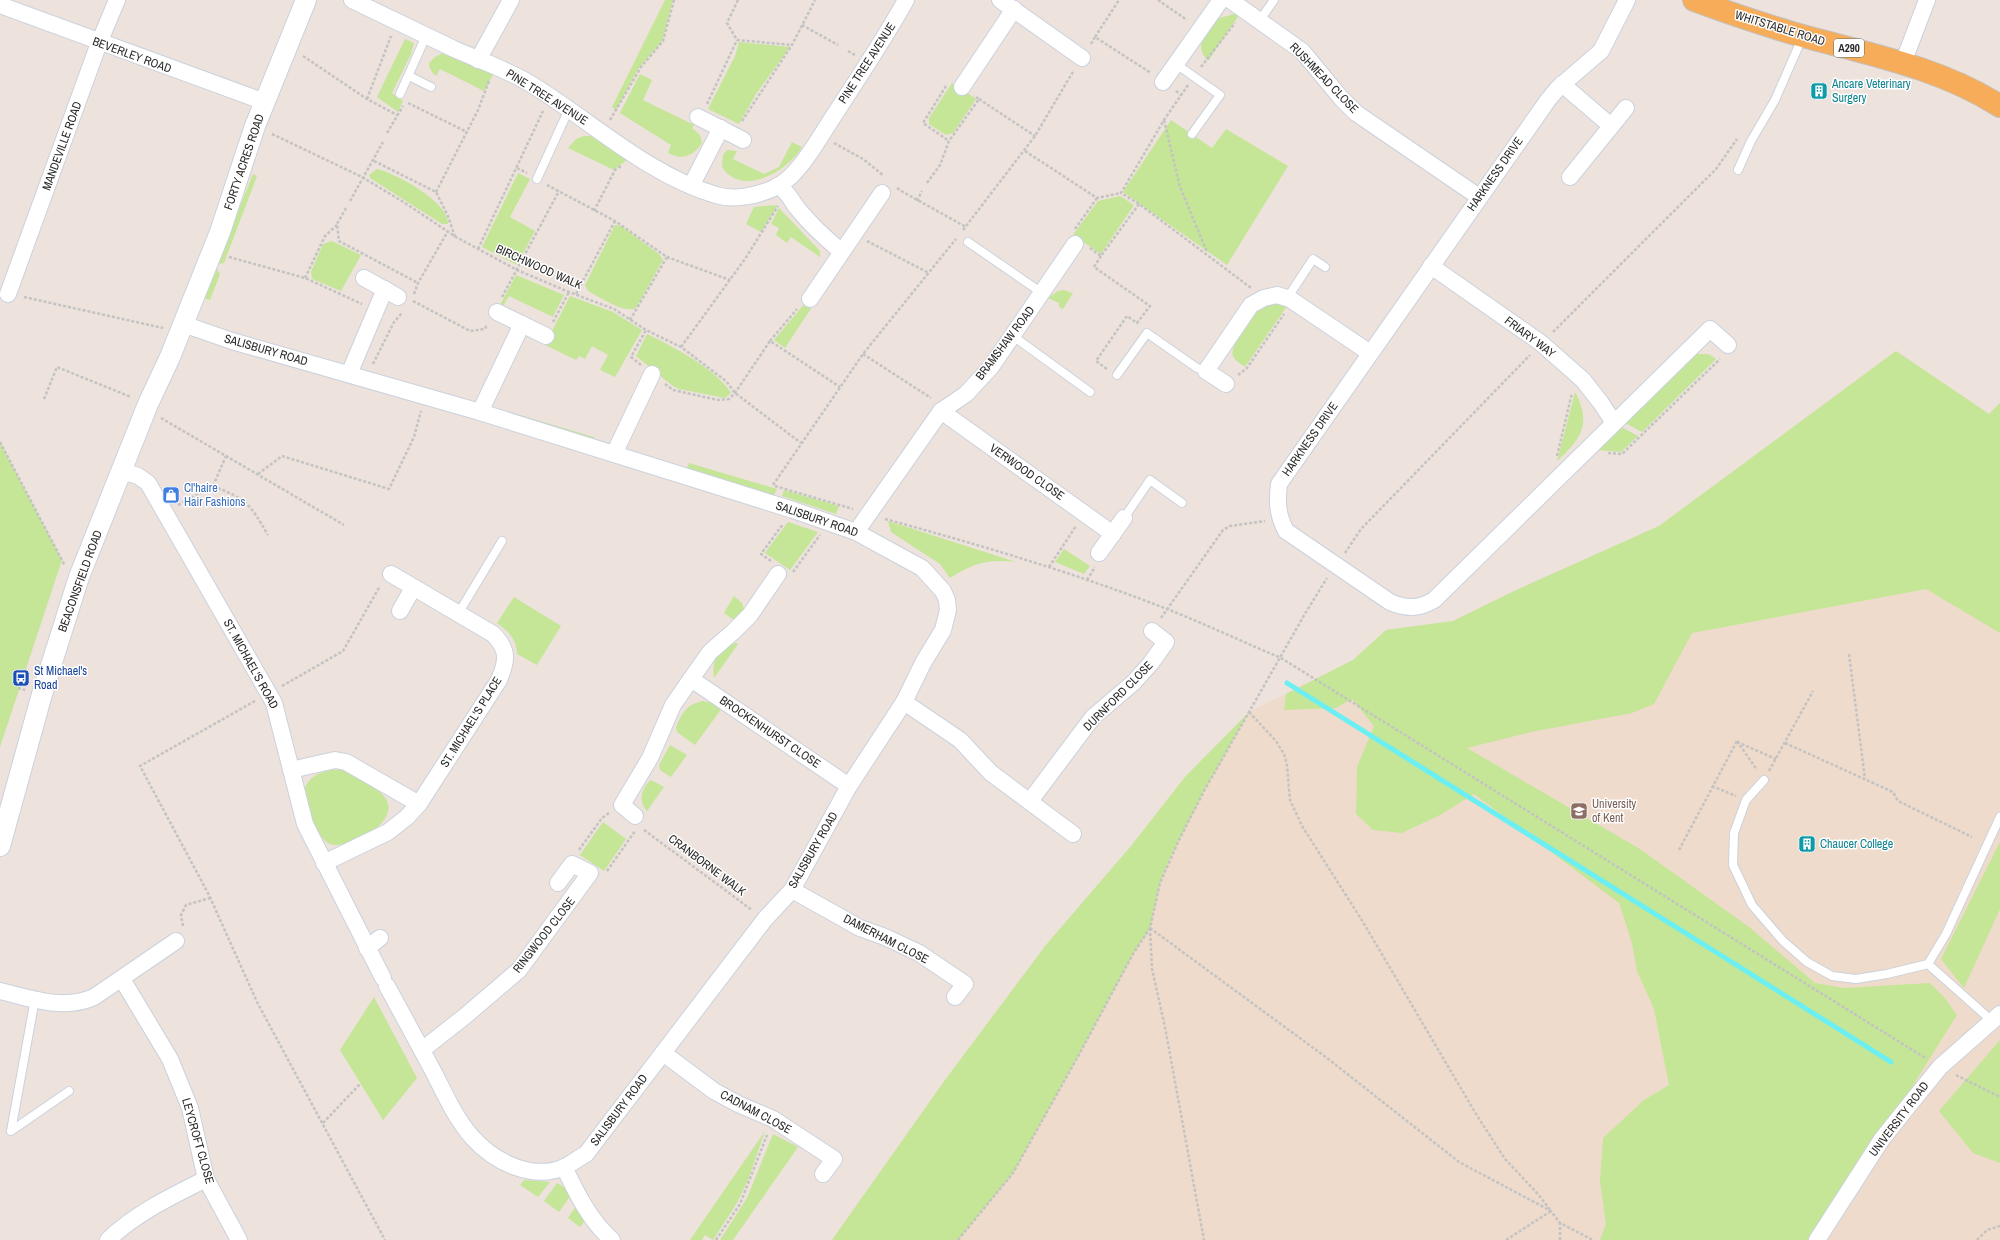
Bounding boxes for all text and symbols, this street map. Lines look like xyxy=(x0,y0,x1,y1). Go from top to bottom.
street label: WHITSTABLE ROAD xyxy=(1733,7,1827,49)
street label: PINE TREE AVENUE xyxy=(835,19,899,107)
street label: BEVERLEY ROAD xyxy=(90,33,174,77)
street label: RUSHMEAD CLOSE xyxy=(1286,39,1362,117)
road number: A290 xyxy=(1834,39,1864,57)
street label: PINE TREE AVENUE xyxy=(503,65,591,129)
place label: Ancare Veterinary Surgery xyxy=(1831,76,1911,106)
building icon: Ancare Veterinary Surgery xyxy=(1809,81,1829,101)
street label: MANDEVILLE ROAD xyxy=(38,99,86,193)
street label: FORTY ACRES ROAD xyxy=(220,112,268,212)
street label: HARKNESS DRIVE xyxy=(1464,134,1526,214)
street label: BIRCHWOOD WALK xyxy=(493,241,585,293)
street label: BRAMSHAW ROAD xyxy=(972,303,1038,383)
street label: FRIARY WAY xyxy=(1501,313,1559,362)
street label: SALISBURY ROAD xyxy=(222,330,310,370)
street label: HARKNESS DRIVE xyxy=(1279,399,1341,479)
street label: VERWOOD CLOSE xyxy=(986,440,1068,504)
place label: Cl'haire Hair Fashions xyxy=(184,480,245,510)
shop icon: Cl'haire Hair Fashions xyxy=(161,485,181,505)
street label: SALISBURY ROAD xyxy=(774,497,860,541)
street label: BEACONSFIELD ROAD xyxy=(54,528,106,634)
street label: ST. MICHAEL'S ROAD xyxy=(220,616,282,712)
street label: DURNFORD CLOSE xyxy=(1080,658,1156,734)
place label: St Michael's Road xyxy=(34,663,87,693)
bus stop icon: St Michael's Road xyxy=(11,668,31,688)
street label: ST. MICHAEL'S PLACE xyxy=(437,674,505,770)
street label: BROCKENHURST CLOSE xyxy=(716,692,824,772)
place label: University of Kent xyxy=(1592,796,1636,826)
school or university icon: University of Kent xyxy=(1569,801,1589,821)
street label: SALISBURY ROAD xyxy=(785,809,841,891)
street label: CRANBORNE WALK xyxy=(665,831,749,900)
building icon: Chaucer College xyxy=(1797,834,1817,854)
place label: Chaucer College xyxy=(1820,836,1893,852)
street label: RINGWOOD CLOSE xyxy=(509,894,579,976)
street label: DAMERHAM CLOSE xyxy=(841,911,931,967)
street label: SALISBURY ROAD xyxy=(587,1071,651,1149)
street label: UNIVERSITY ROAD xyxy=(1866,1078,1932,1160)
street label: CADNAM CLOSE xyxy=(717,1086,795,1138)
street label: LEYCROFT CLOSE xyxy=(178,1096,218,1186)

